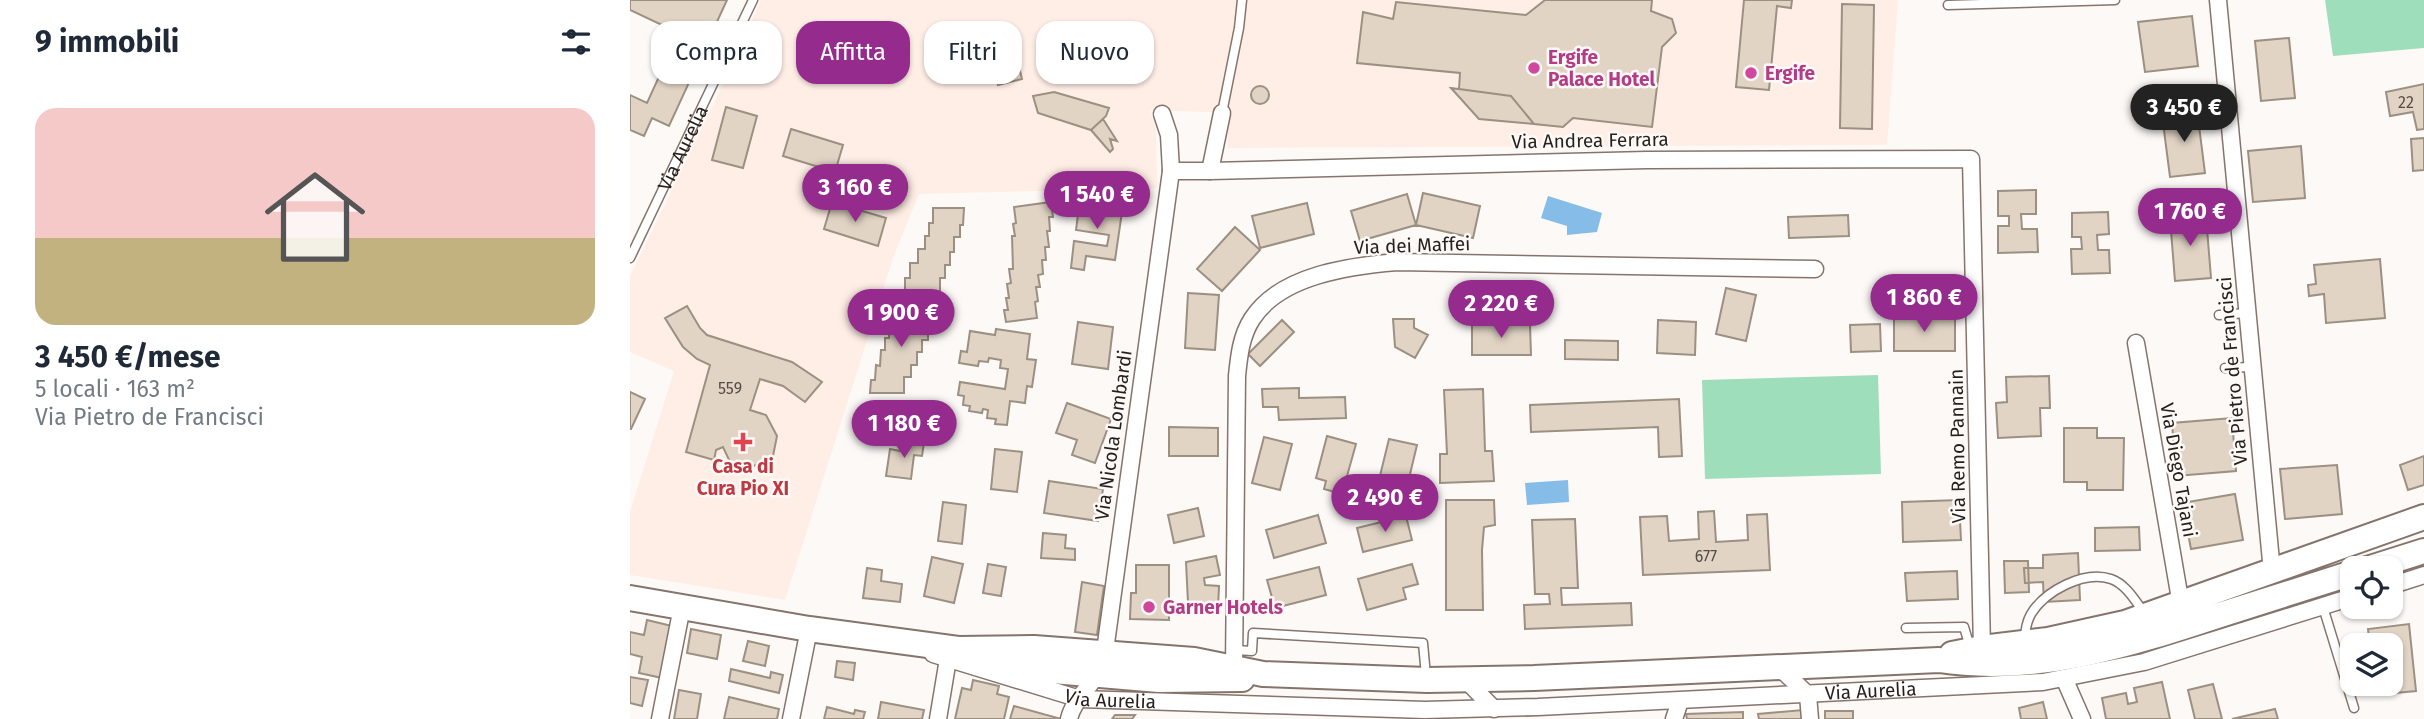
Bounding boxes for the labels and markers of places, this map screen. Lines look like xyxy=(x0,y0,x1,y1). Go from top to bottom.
place label: Ergife Palace Hotel xyxy=(1548,46,1656,91)
marker: Ergife Palace Hotel xyxy=(1526,60,1542,76)
place label: Ergife xyxy=(1765,62,1815,85)
marker: Ergife xyxy=(1743,65,1759,81)
pin: 3 450 € xyxy=(2119,85,2249,144)
pin: 3 160 € xyxy=(790,164,920,224)
pin: 1 540 € xyxy=(1032,172,1162,231)
pin: 1 760 € xyxy=(2125,188,2255,248)
pin: 1 860 € xyxy=(1859,274,1989,334)
pin: 2 220 € xyxy=(1436,280,1566,340)
pin: 1 900 € xyxy=(836,290,966,349)
pin: 1 180 € xyxy=(839,400,969,460)
marker: Casa di Cura Pio XI xyxy=(733,432,753,452)
place label: Casa di Cura Pio XI xyxy=(697,455,789,500)
pin: 2 490 € xyxy=(1320,475,1450,534)
place label: Garner Hotels xyxy=(1163,596,1283,619)
marker: Garner Hotels xyxy=(1141,599,1157,615)

